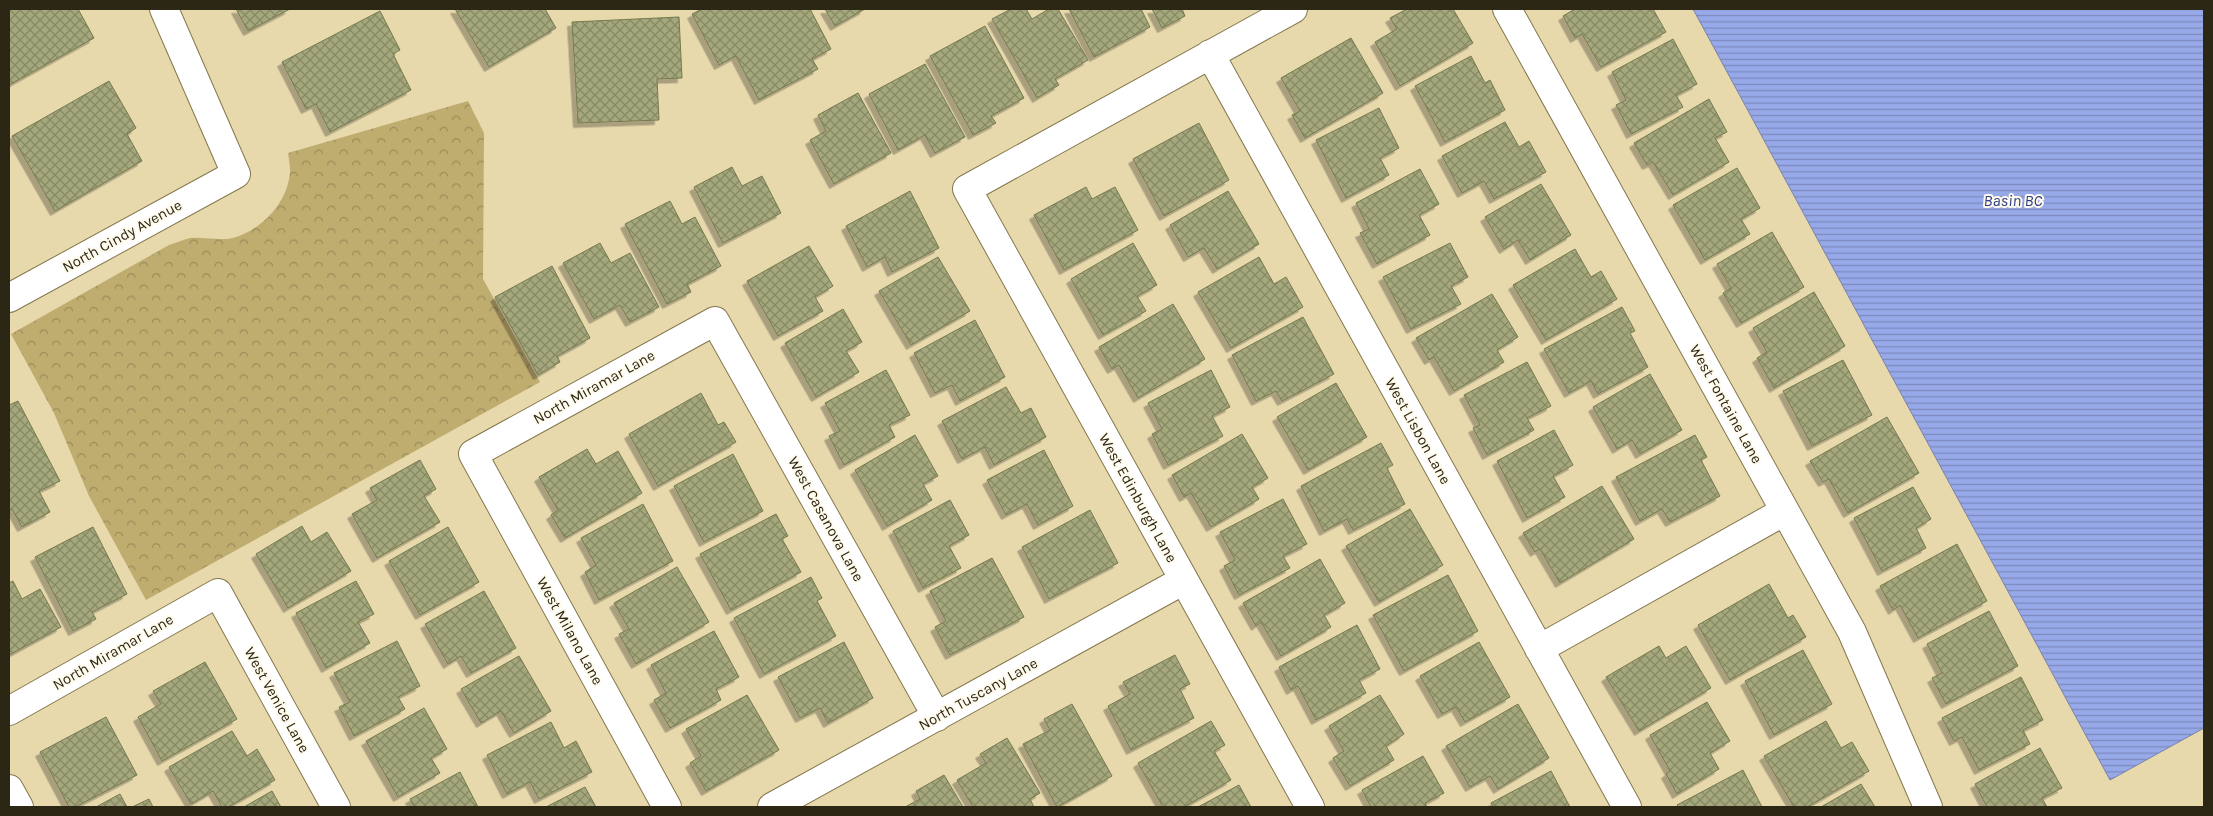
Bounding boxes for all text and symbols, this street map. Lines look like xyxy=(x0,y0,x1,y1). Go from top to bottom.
water label: Basin BC xyxy=(1984,191,2043,210)
street label: North Cindy Avenue xyxy=(59,196,185,276)
street label: West Fontaine Lane xyxy=(1686,341,1766,467)
street label: North Miramar Lane xyxy=(530,346,658,428)
street label: West Lisbon Lane xyxy=(1381,375,1455,487)
street label: West Edinburgh Lane xyxy=(1095,430,1181,566)
street label: West Casanova Lane xyxy=(784,453,868,585)
street label: West Milano Lane xyxy=(533,574,607,688)
street label: North Miramar Lane xyxy=(49,610,177,694)
street label: West Venice Lane xyxy=(241,644,313,756)
street label: North Tuscany Lane xyxy=(915,654,1041,734)

